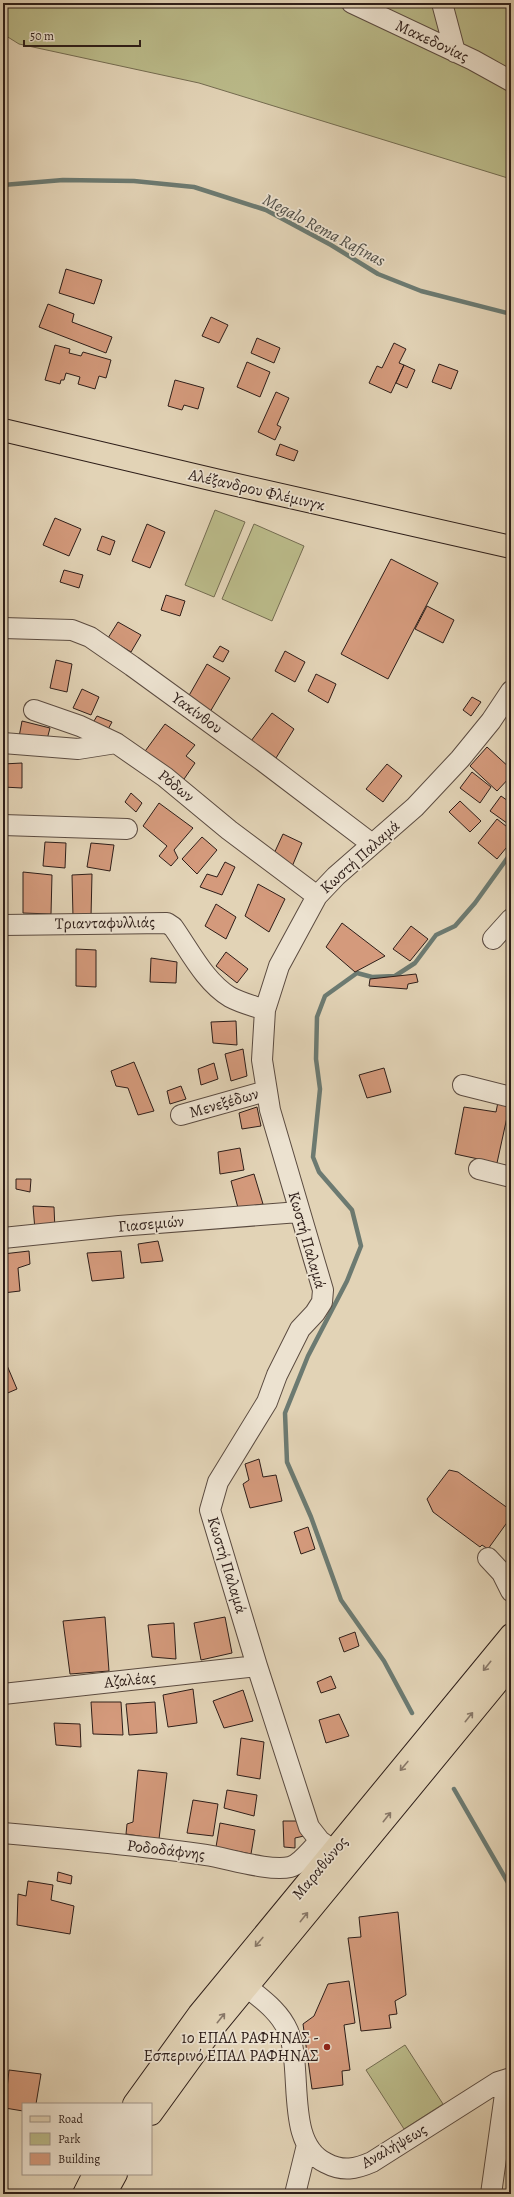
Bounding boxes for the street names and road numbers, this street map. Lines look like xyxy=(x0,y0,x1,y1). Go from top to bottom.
street label: Μακεδονίας xyxy=(392,14,472,68)
street label: Αλέξανδρου Φλέμινγκ xyxy=(186,463,328,517)
street label: Υακίνθου xyxy=(166,686,227,739)
street label: Ρόδων xyxy=(153,765,199,808)
street label: Κωστή Παλαμά xyxy=(315,815,405,899)
street label: Τριανταφυλλιάς xyxy=(55,911,155,935)
street label: Μενεξέδων xyxy=(187,1082,262,1123)
street label: Κωστή Παλαμά xyxy=(283,1189,332,1292)
street label: Γιασεμιών xyxy=(117,1210,185,1238)
street label: Κωστή Παλαμά xyxy=(202,1514,252,1617)
street label: Αζαλέας xyxy=(102,1666,157,1694)
street label: Μαραθώνος xyxy=(287,1831,353,1904)
street label: Ροδοδάφνης xyxy=(126,1834,206,1866)
street label: Αναλήψεως xyxy=(356,2118,431,2174)

